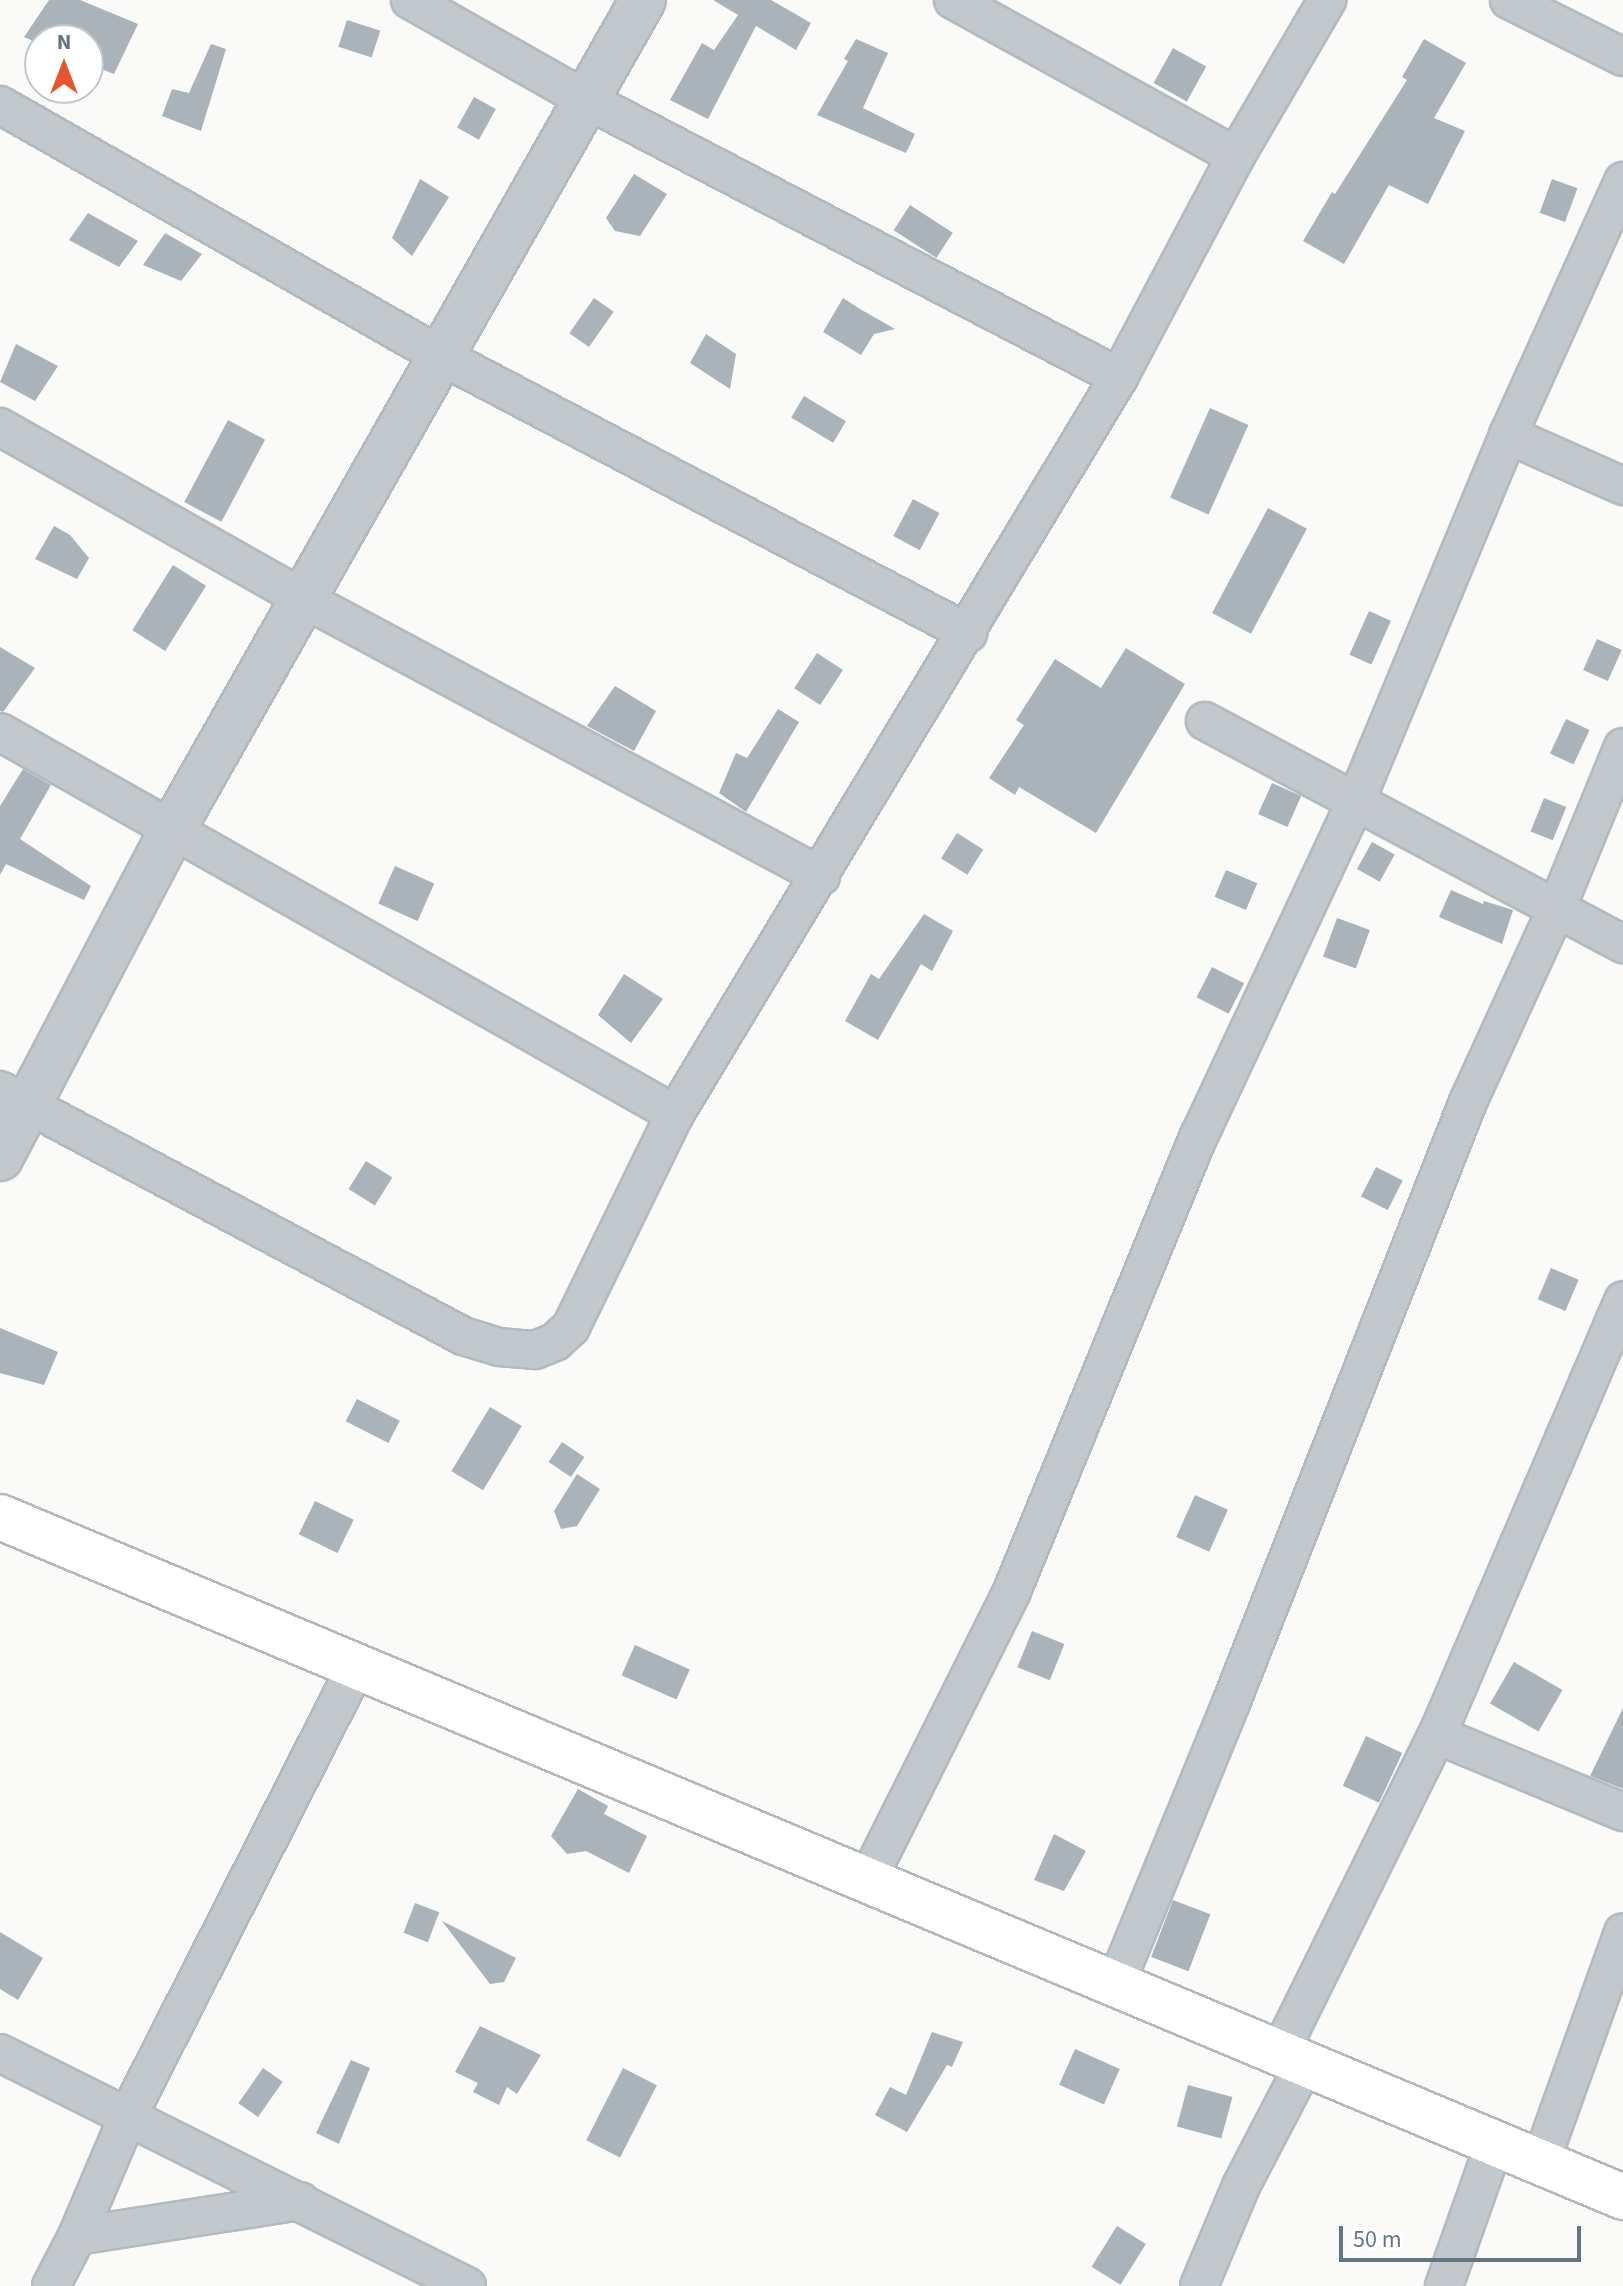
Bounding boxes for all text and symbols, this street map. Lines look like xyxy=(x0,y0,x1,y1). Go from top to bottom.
north arrow xyxy=(24,24,104,104)
text: N xyxy=(57,26,71,58)
scale bar xyxy=(1343,2210,1585,2260)
text: 50 m xyxy=(1353,2222,1402,2257)

